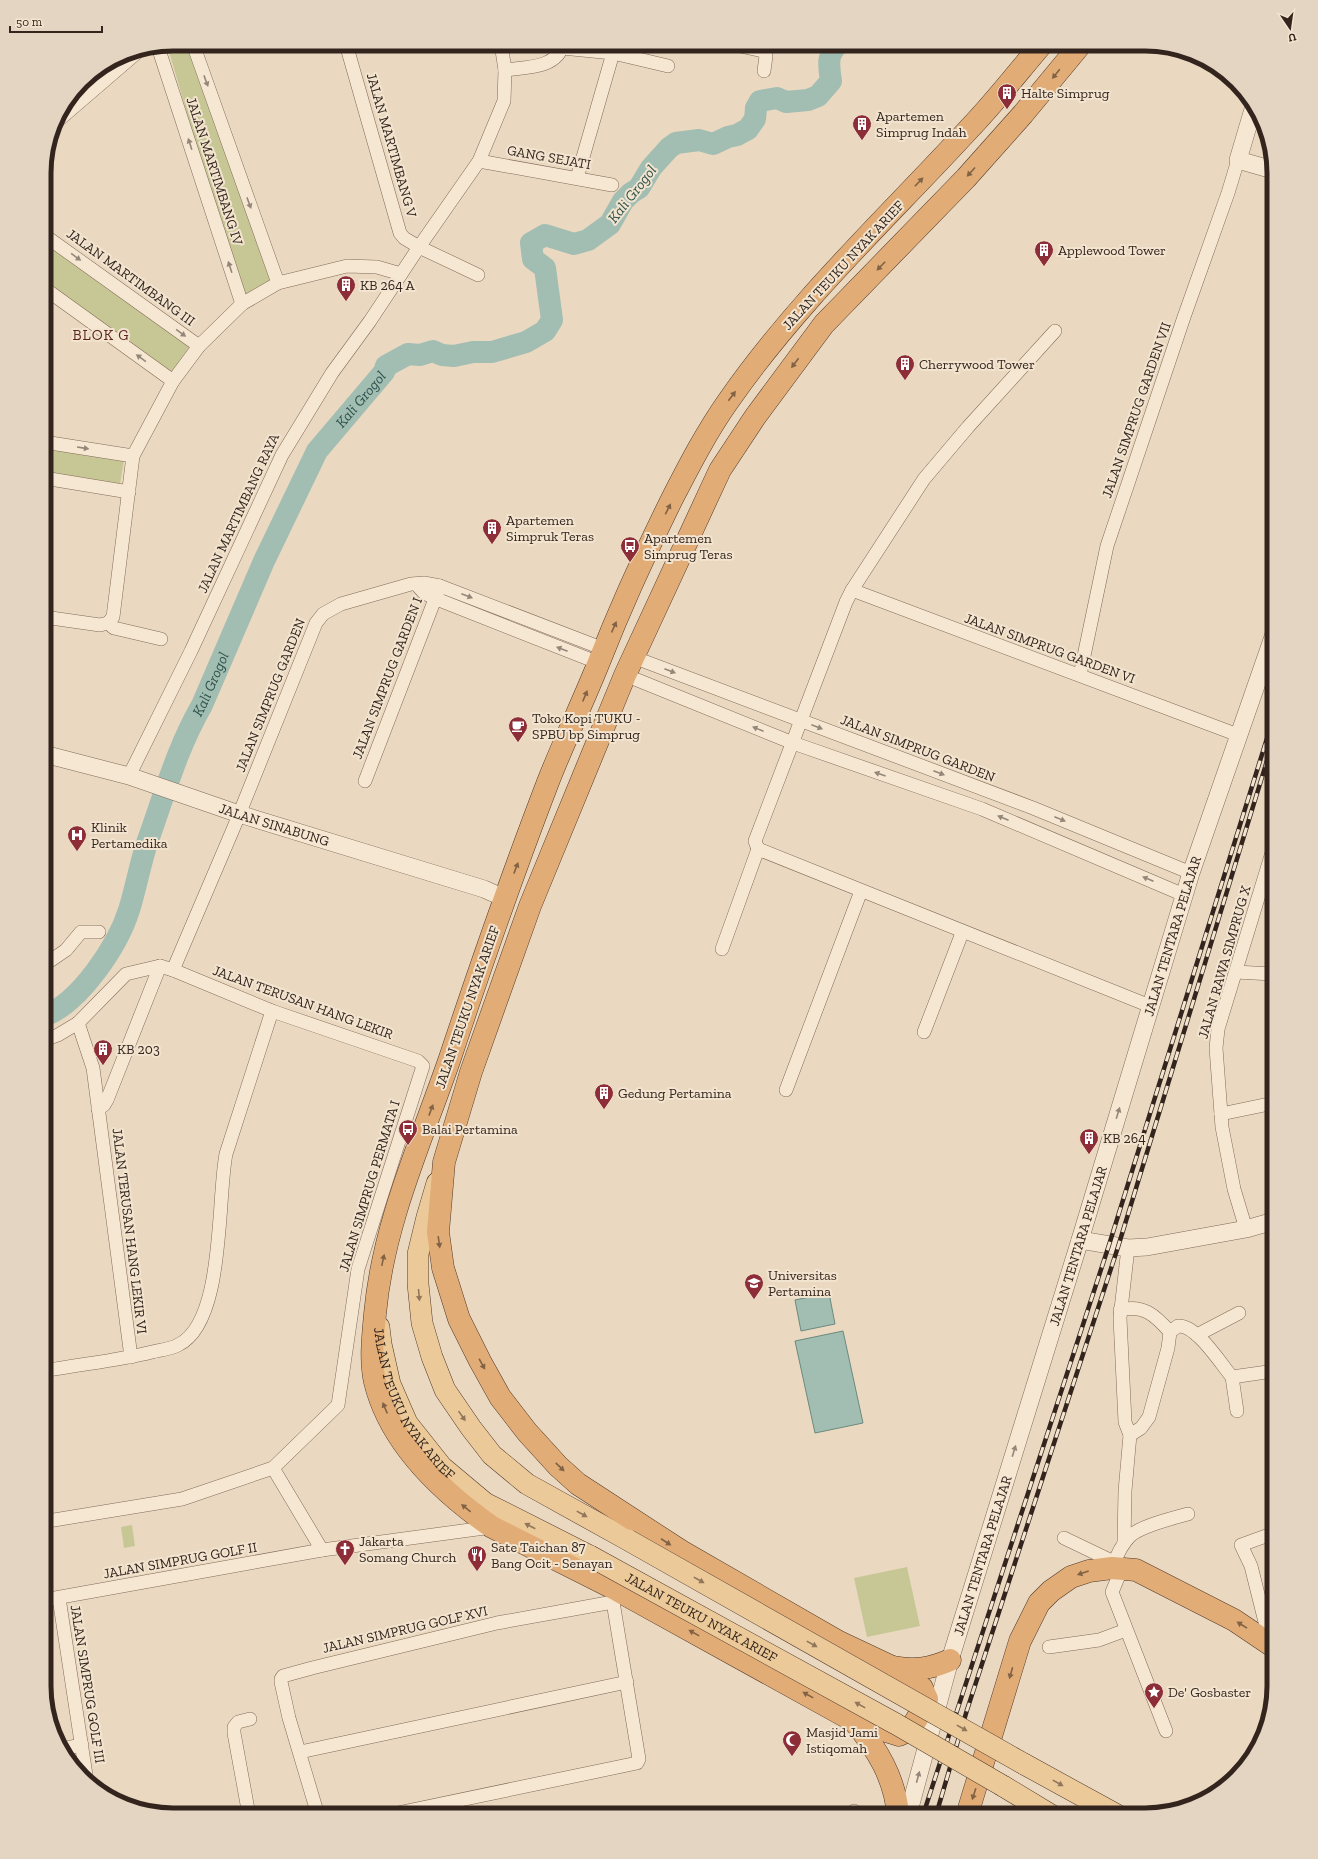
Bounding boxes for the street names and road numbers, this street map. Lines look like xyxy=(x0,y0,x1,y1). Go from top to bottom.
street label: JALAN MARTIMBANG V xyxy=(363,71,421,220)
street label: JALAN MARTIMBANG IV xyxy=(183,95,247,248)
street label: GANG SEJATI xyxy=(506,142,592,173)
street label: JALAN TEUKU NYAK ARIEF xyxy=(779,197,908,334)
street label: JALAN MARTIMBANG III xyxy=(63,225,198,330)
street label: JALAN SIMPRUG GARDEN VII xyxy=(1098,320,1175,500)
street label: JALAN MARTIMBANG RAYA xyxy=(194,430,283,596)
street label: JALAN SIMPRUG GARDEN I xyxy=(349,595,426,761)
street label: JALAN SIMPRUG GARDEN VI xyxy=(962,610,1138,687)
street label: JALAN SIMPRUG GARDEN xyxy=(232,616,309,775)
street label: JALAN SIMPRUG GARDEN xyxy=(838,711,998,786)
street label: JALAN SINABUNG xyxy=(217,800,332,850)
street label: JALAN TENTARA PELAJAR xyxy=(1140,854,1205,1018)
street label: JALAN RAWA SIMPRUG X xyxy=(1194,884,1255,1041)
street label: JALAN TEUKU NYAK ARIEF xyxy=(432,923,503,1091)
street label: JALAN TERUSAN HANG LEKIR xyxy=(210,962,396,1043)
street label: JALAN SIMPRUG PERMATA I xyxy=(335,1098,404,1274)
street label: JALAN TERUSAN HANG LEKIR VI xyxy=(108,1127,151,1335)
street label: JALAN TENTARA PELAJAR xyxy=(1046,1164,1111,1328)
street label: JALAN TEUKU NYAK ARIEF xyxy=(370,1327,458,1483)
street label: JALAN TENTARA PELAJAR xyxy=(950,1473,1016,1638)
street label: JALAN SIMPRUG GOLF II xyxy=(102,1539,258,1582)
street label: JALAN TEUKU NYAK ARIEF xyxy=(622,1569,780,1666)
street label: JALAN SIMPRUG GOLF XVI xyxy=(321,1602,489,1657)
street label: JALAN SIMPRUG GOLF III xyxy=(67,1604,108,1765)

